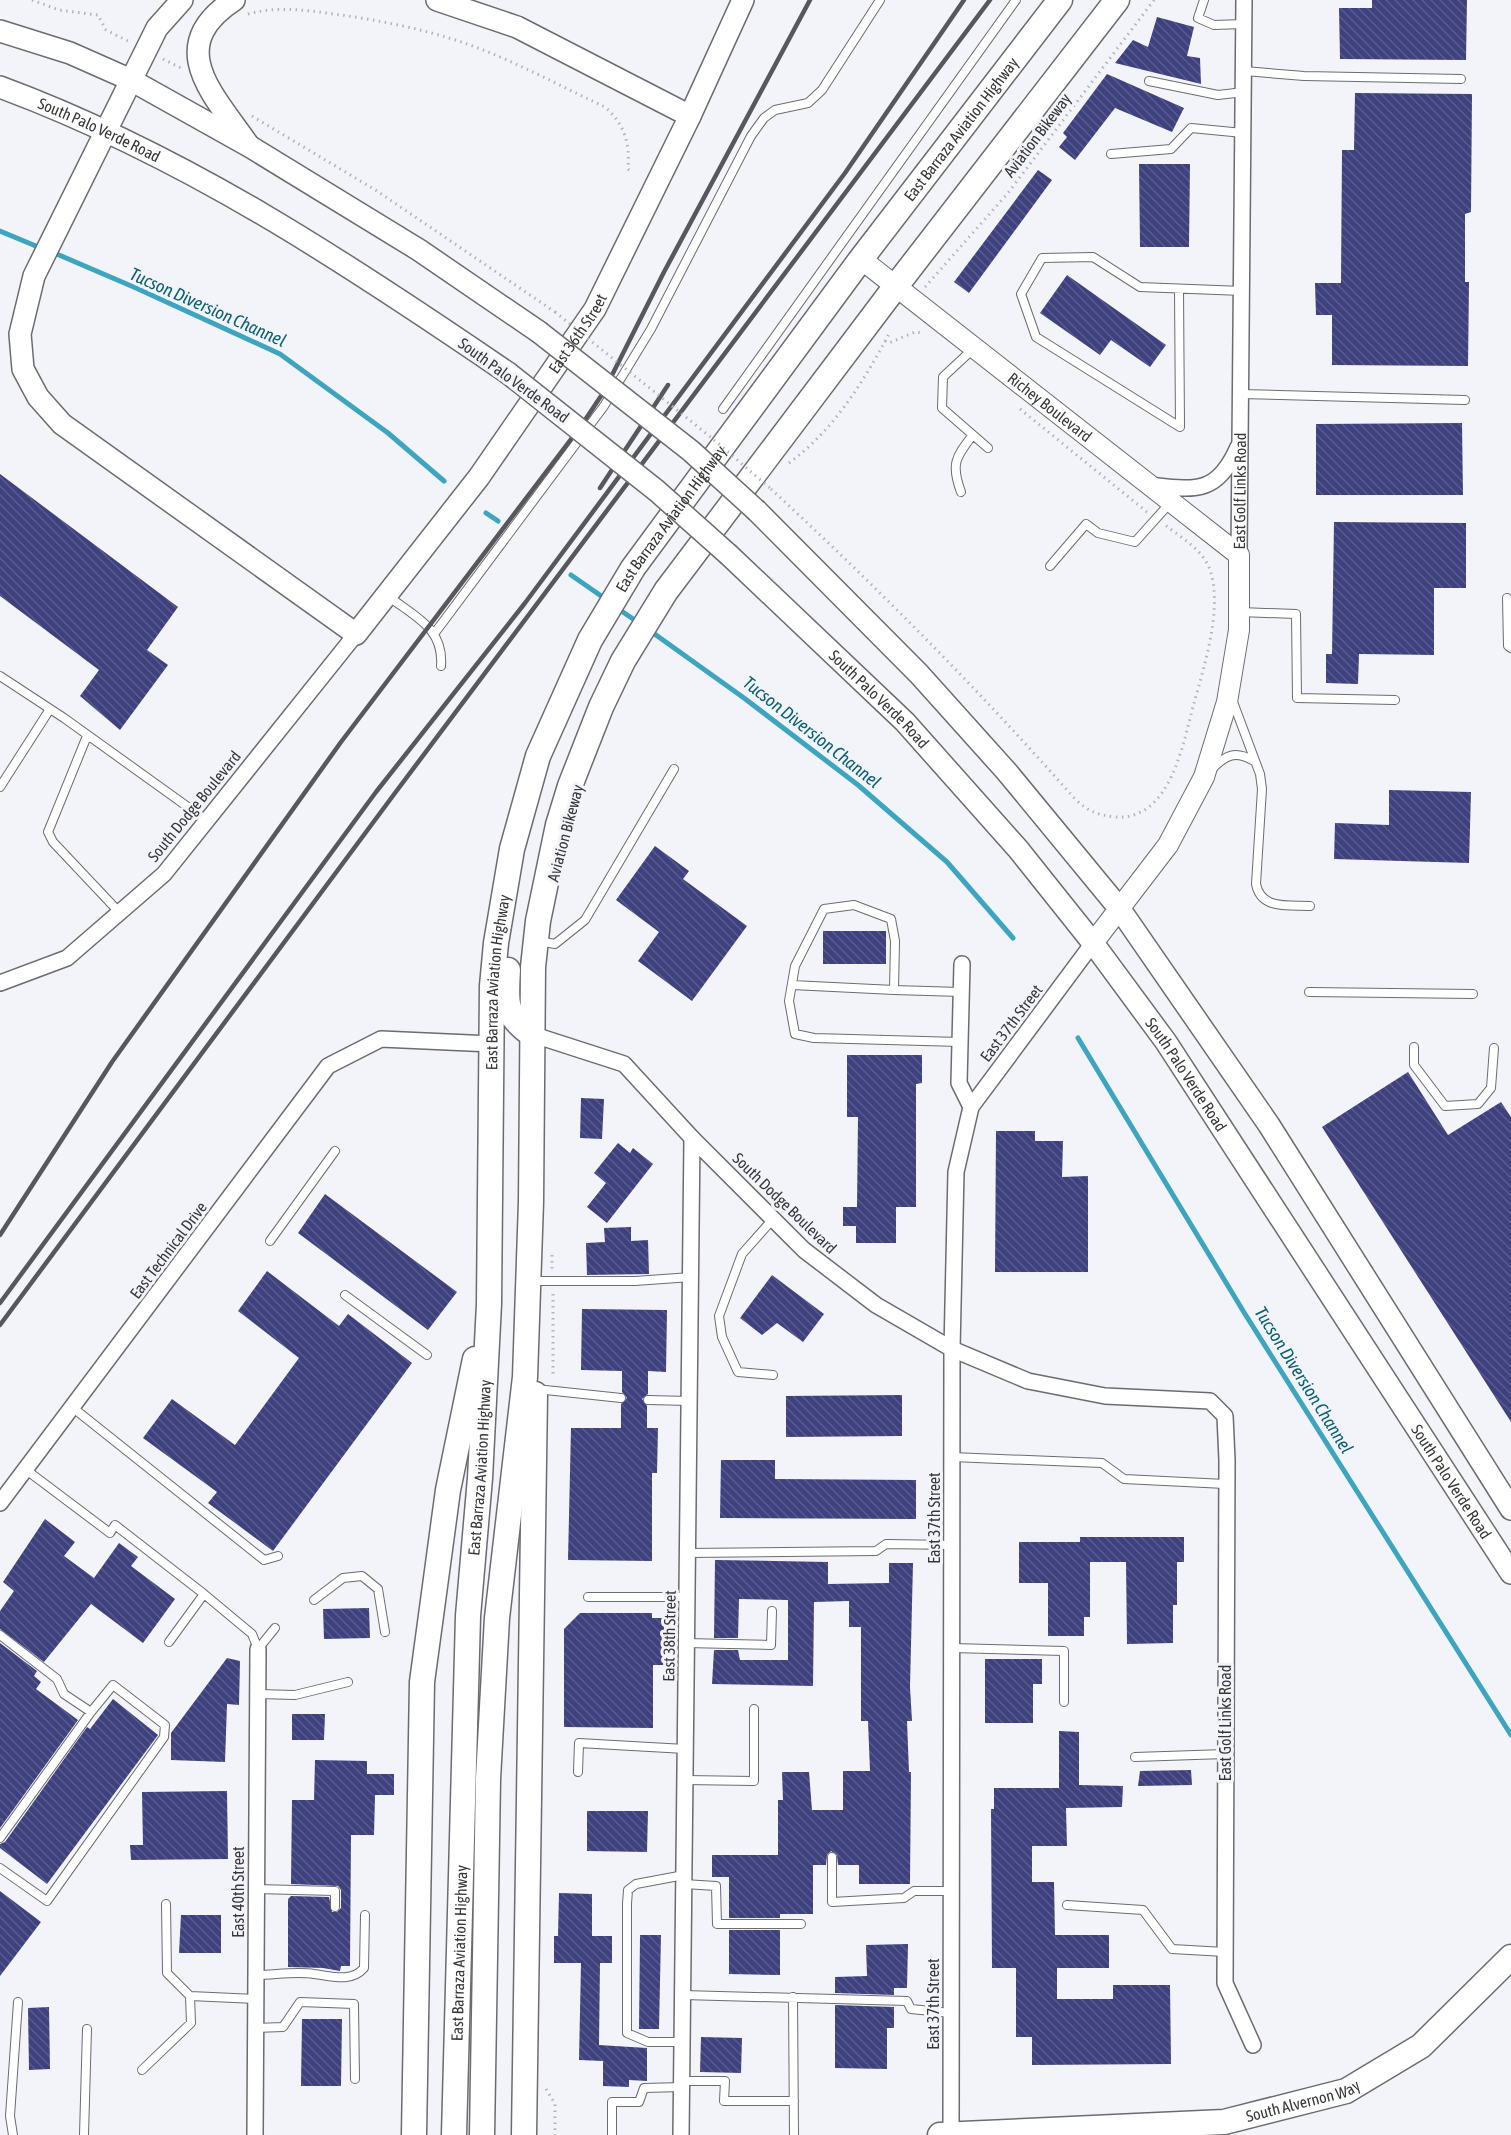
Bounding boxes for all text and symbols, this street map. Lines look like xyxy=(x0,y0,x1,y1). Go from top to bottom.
street label: East Barraza Aviation Highway xyxy=(900,53,1023,204)
street label: Aviation Bikeway xyxy=(1000,89,1075,181)
street label: South Palo Verde Road xyxy=(36,94,163,165)
water label: Tucson Diversion Channel xyxy=(127,263,289,351)
street label: East 36th Street xyxy=(545,290,610,376)
street label: South Palo Verde Road xyxy=(455,334,573,426)
street label: Richey Boulevard xyxy=(1004,369,1095,445)
street label: East Golf Links Road xyxy=(1230,433,1249,549)
street label: East Barraza Aviation Highway xyxy=(612,442,730,595)
street label: South Palo Verde Road xyxy=(826,646,933,752)
water label: Tucson Diversion Channel xyxy=(739,672,885,792)
street label: South Dodge Boulevard xyxy=(144,747,245,865)
street label: Aviation Bikeway xyxy=(543,782,588,884)
street label: East Barraza Aviation Highway xyxy=(482,893,514,1070)
street label: East 37th Street xyxy=(976,981,1046,1065)
street label: South Palo Verde Road xyxy=(1142,1014,1230,1134)
street label: South Dodge Boulevard xyxy=(729,1149,840,1258)
street label: East Technical Drive xyxy=(126,1198,210,1302)
water label: Tucson Diversion Channel xyxy=(1250,1303,1358,1457)
street label: East Barraza Aviation Highway xyxy=(464,1379,495,1556)
street label: South Palo Verde Road xyxy=(1408,1421,1495,1542)
street label: East 37th Street xyxy=(925,1472,943,1564)
street label: East 38th Street xyxy=(659,1590,679,1682)
street label: East Golf Links Road xyxy=(1216,1665,1234,1781)
street label: East 40th Street xyxy=(229,1846,247,1938)
street label: East Barraza Aviation Highway xyxy=(448,1864,471,2041)
street label: East 37th Street xyxy=(924,1958,942,2050)
street label: South Alvernon Way xyxy=(1244,2076,1364,2125)

